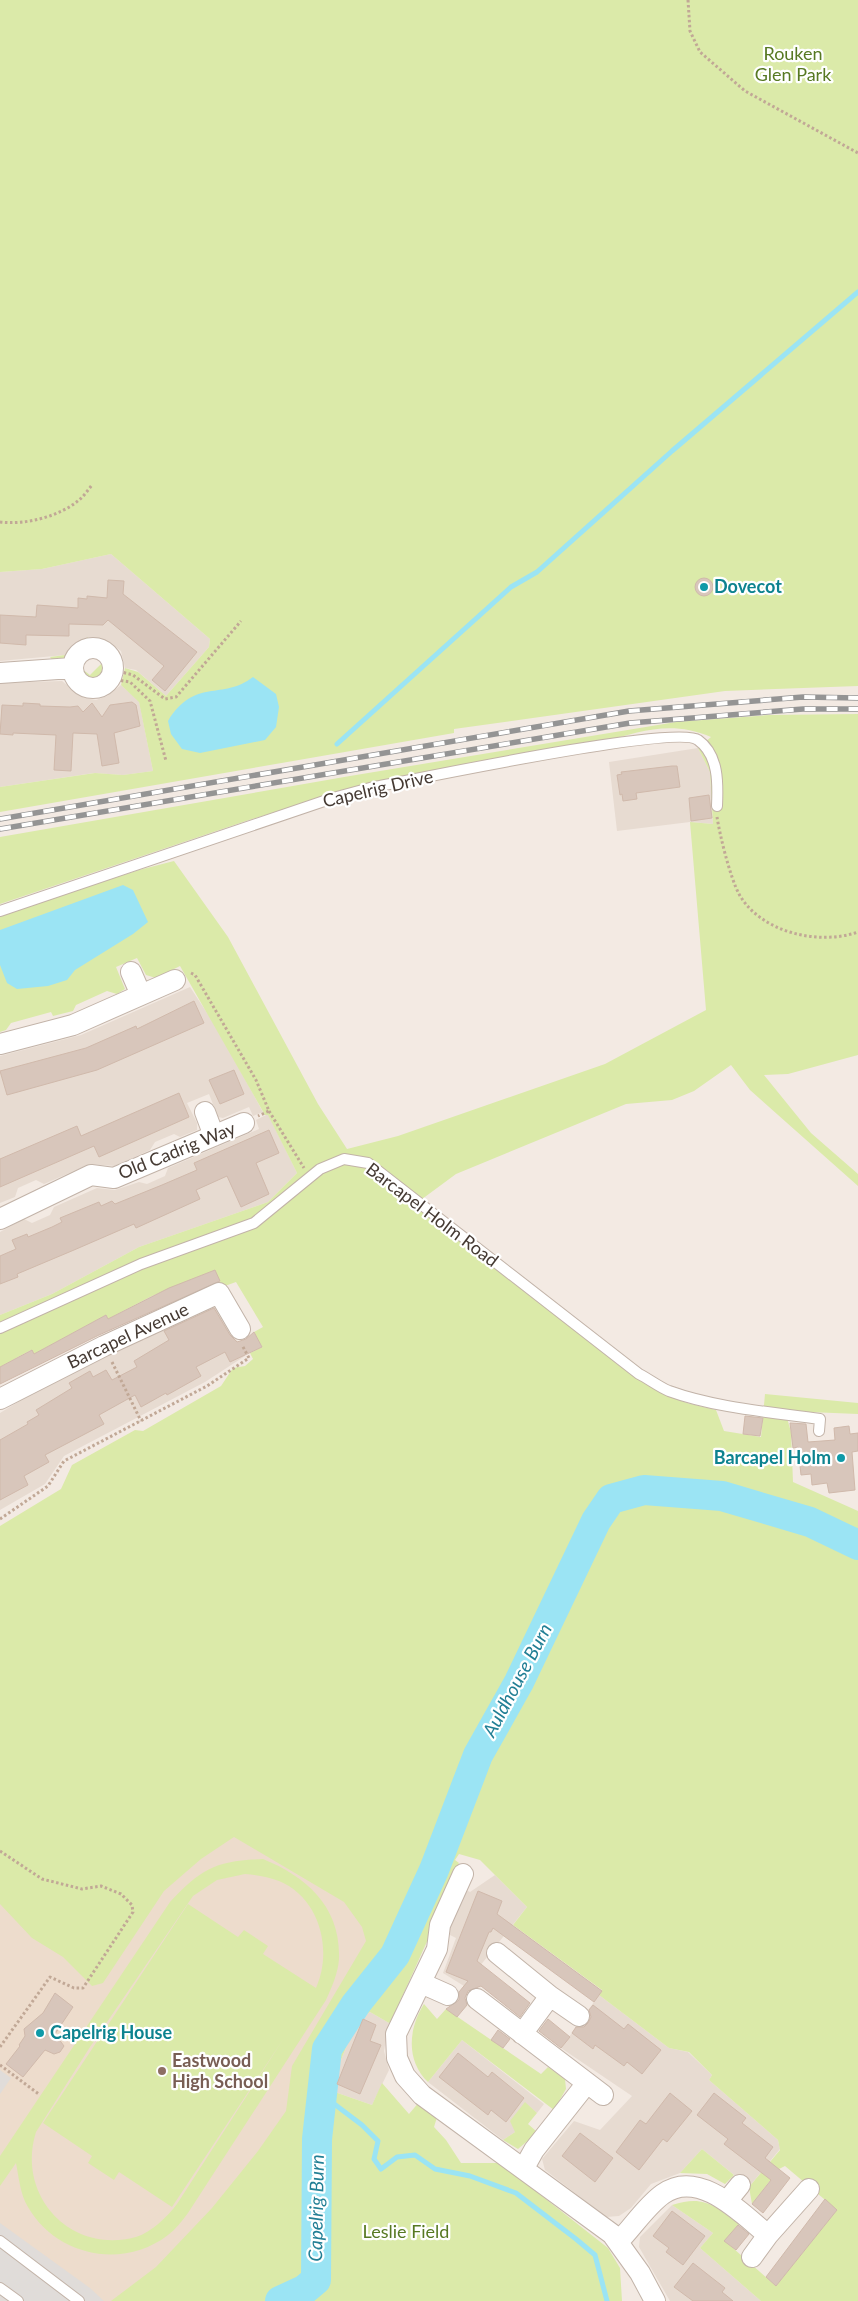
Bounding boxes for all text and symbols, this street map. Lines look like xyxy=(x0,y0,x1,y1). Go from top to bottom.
park label: Rouken Glen Park xyxy=(755,42,832,85)
place label: Dovecot xyxy=(714,575,782,597)
marker: Dovecot xyxy=(698,581,710,593)
street label: Capelrig Drive xyxy=(320,765,435,811)
street label: Old Cadrig Way xyxy=(115,1116,239,1184)
street label: Barcapel Holm Road xyxy=(362,1157,503,1271)
street label: Barcapel Avenue xyxy=(63,1297,192,1373)
place label: Barcapel Holm xyxy=(714,1446,831,1468)
marker: Barcapel Holm xyxy=(835,1452,847,1464)
water label: Auldhouse Burn xyxy=(477,1619,556,1741)
place label: Capelrig House xyxy=(50,2021,173,2043)
marker: Capelrig House xyxy=(34,2027,46,2039)
place label: Eastwood High School xyxy=(172,2049,268,2092)
marker: Eastwood High School xyxy=(156,2065,168,2077)
water label: Capelrig Burn xyxy=(303,2154,328,2262)
park label: Leslie Field xyxy=(363,2220,449,2242)

